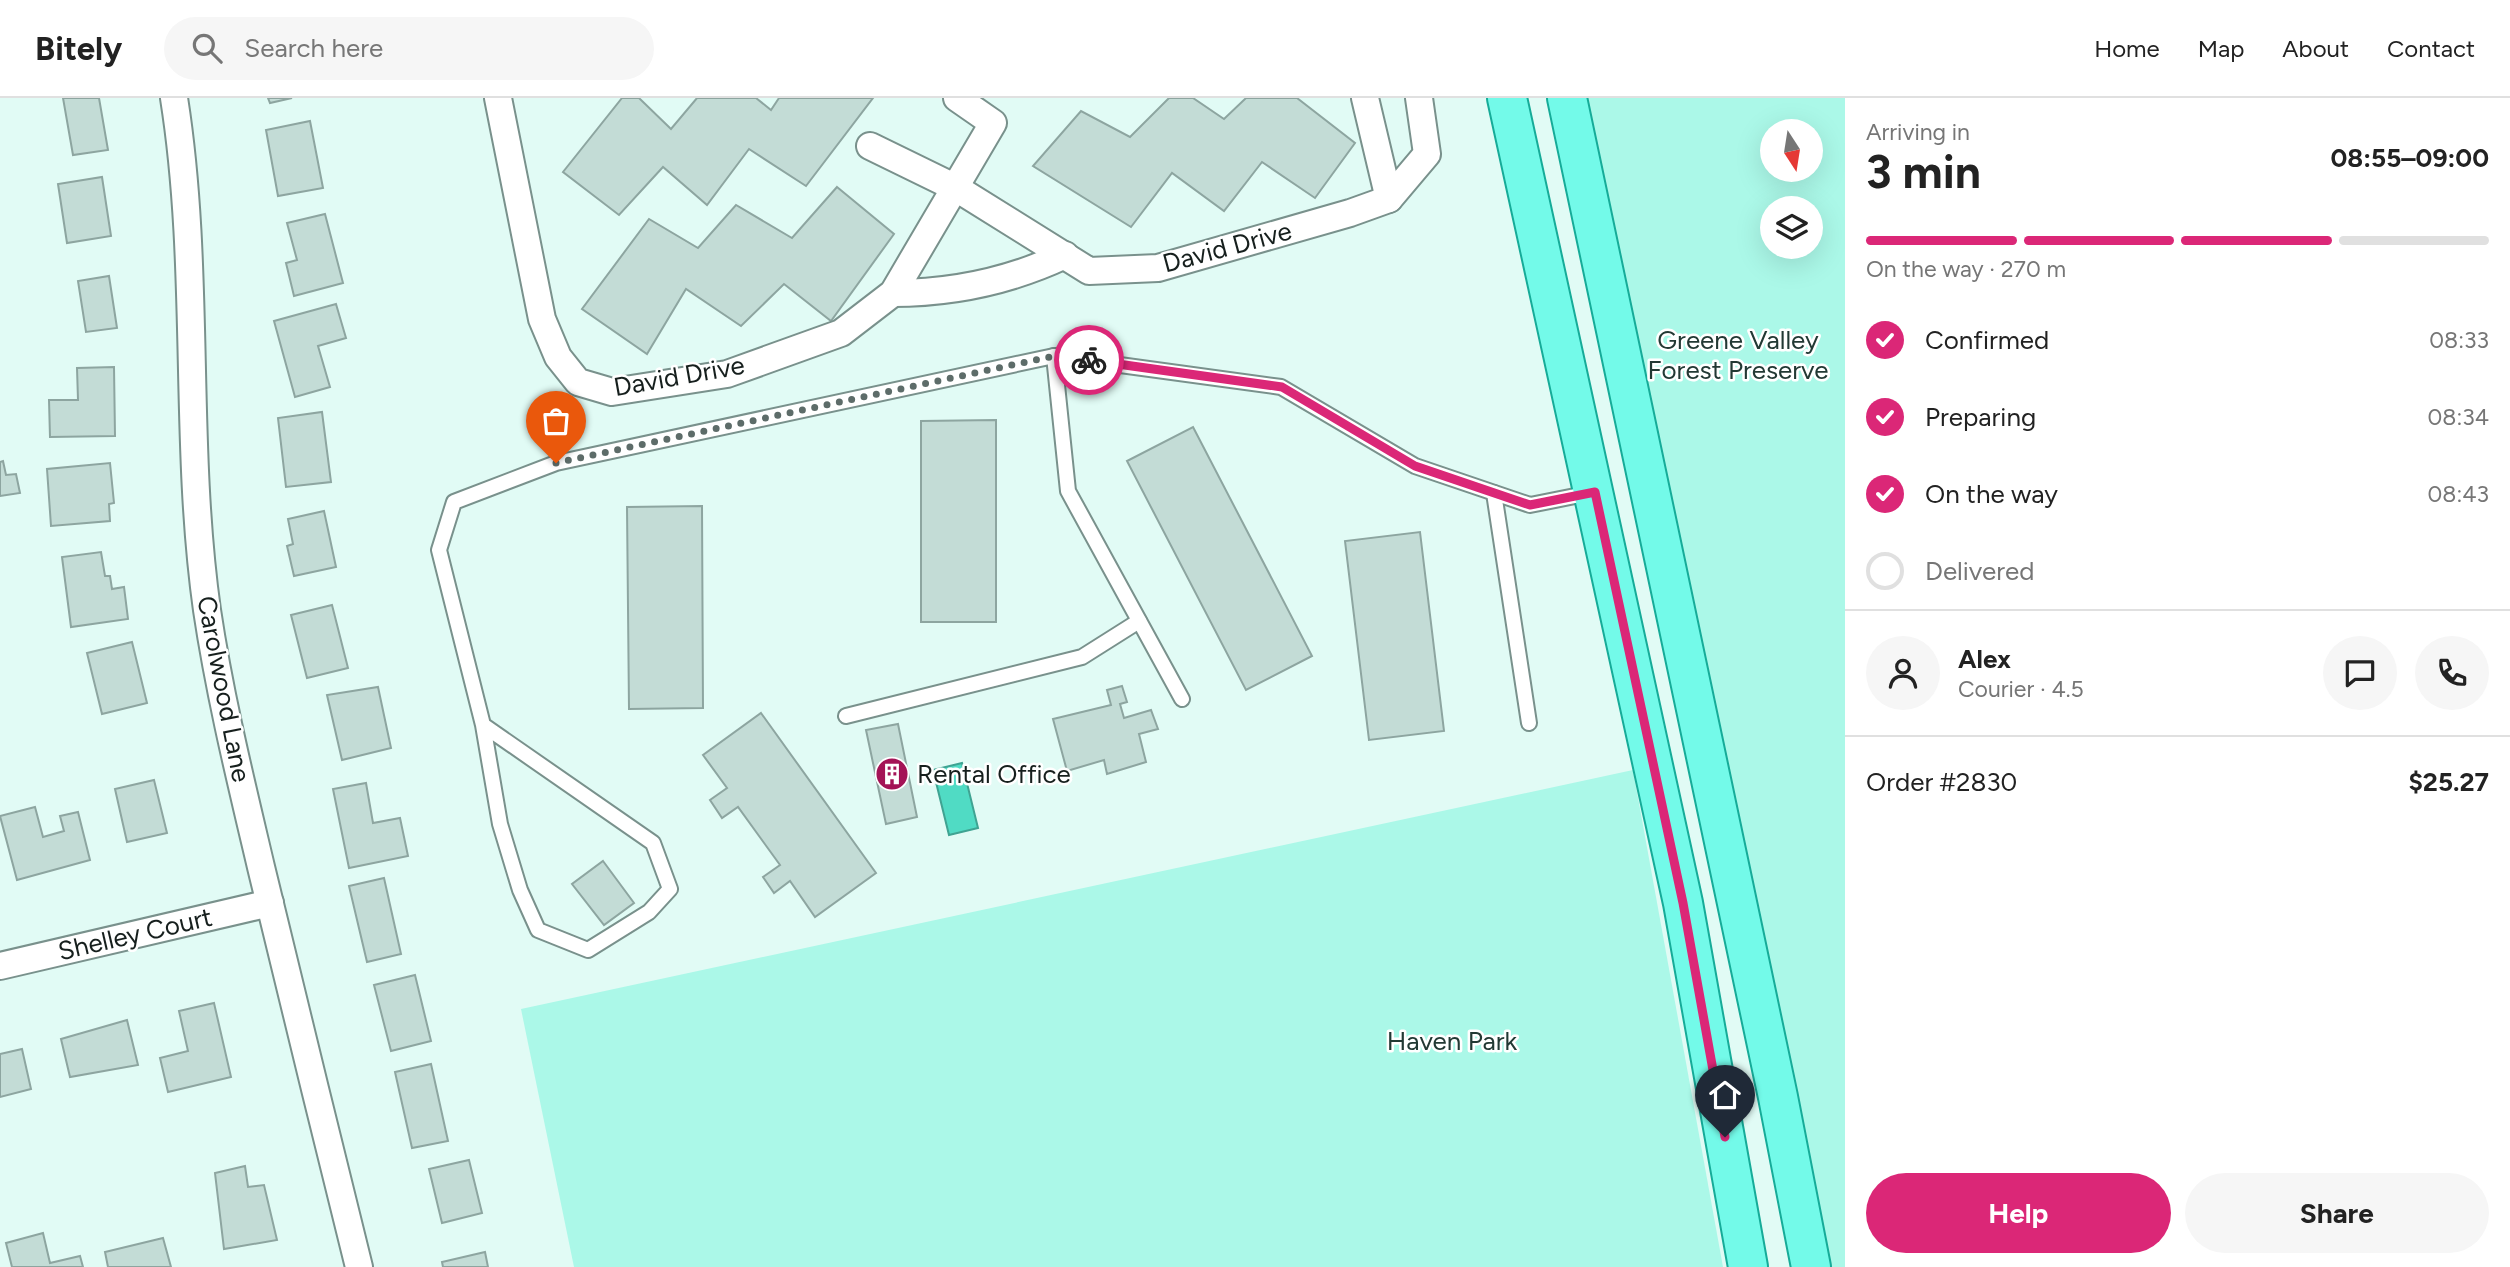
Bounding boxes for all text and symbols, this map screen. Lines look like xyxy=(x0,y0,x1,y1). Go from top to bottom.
search box xyxy=(164,17,654,80)
text: Bitely xyxy=(35,29,122,68)
icon: search xyxy=(188,29,226,67)
text: Search here xyxy=(244,32,383,64)
text: Home xyxy=(2094,34,2160,63)
text: Map xyxy=(2198,34,2244,63)
text: About xyxy=(2282,34,2349,63)
text: Contact xyxy=(2387,34,2475,63)
text: Arriving in xyxy=(1866,118,1970,146)
north arrow xyxy=(1760,119,1824,182)
map controls xyxy=(1760,119,1823,259)
text: 08:55–09:00 xyxy=(2330,142,2489,174)
text: 3 min xyxy=(1866,144,1981,200)
button: layers xyxy=(1760,196,1823,259)
street label: David Drive xyxy=(1159,214,1295,280)
text: On the way · 270 m xyxy=(1866,255,2066,283)
icon: check xyxy=(1866,321,1904,359)
park label: Greene Valley Forest Preserve xyxy=(1648,324,1828,386)
text: Confirmed xyxy=(1925,324,2049,356)
courier xyxy=(1054,325,1124,395)
text: 08:33 xyxy=(2429,326,2489,354)
icon: bike xyxy=(1070,341,1108,379)
street label: David Drive xyxy=(611,349,747,403)
pin xyxy=(526,391,586,463)
icon: check xyxy=(1866,398,1904,436)
text: Preparing xyxy=(1925,401,2036,433)
icon: bag xyxy=(537,402,575,440)
text: 08:34 xyxy=(2428,403,2489,431)
icon: check xyxy=(1866,475,1904,513)
text: On the way xyxy=(1925,478,2058,510)
text: 08:43 xyxy=(2428,480,2489,508)
text: Delivered xyxy=(1925,555,2034,587)
street label: Carolwood Lane xyxy=(190,593,258,785)
button: person xyxy=(1866,636,1940,710)
button: chat xyxy=(2323,636,2397,710)
button: phone xyxy=(2415,636,2489,710)
text: Alex xyxy=(1958,643,2011,675)
text: Courier · 4.5 xyxy=(1958,675,2084,703)
building icon: Rental Office xyxy=(873,755,911,793)
place label: Rental Office xyxy=(917,758,1071,790)
text: Order #2830 xyxy=(1866,766,2017,798)
text: $25.27 xyxy=(2408,766,2489,798)
street label: Shelley Court xyxy=(55,901,215,967)
park label: Haven Park xyxy=(1387,1025,1518,1057)
pin xyxy=(1695,1065,1755,1137)
icon: home xyxy=(1706,1076,1744,1114)
button: Help xyxy=(1866,1173,2171,1253)
button: Share xyxy=(2185,1173,2489,1253)

